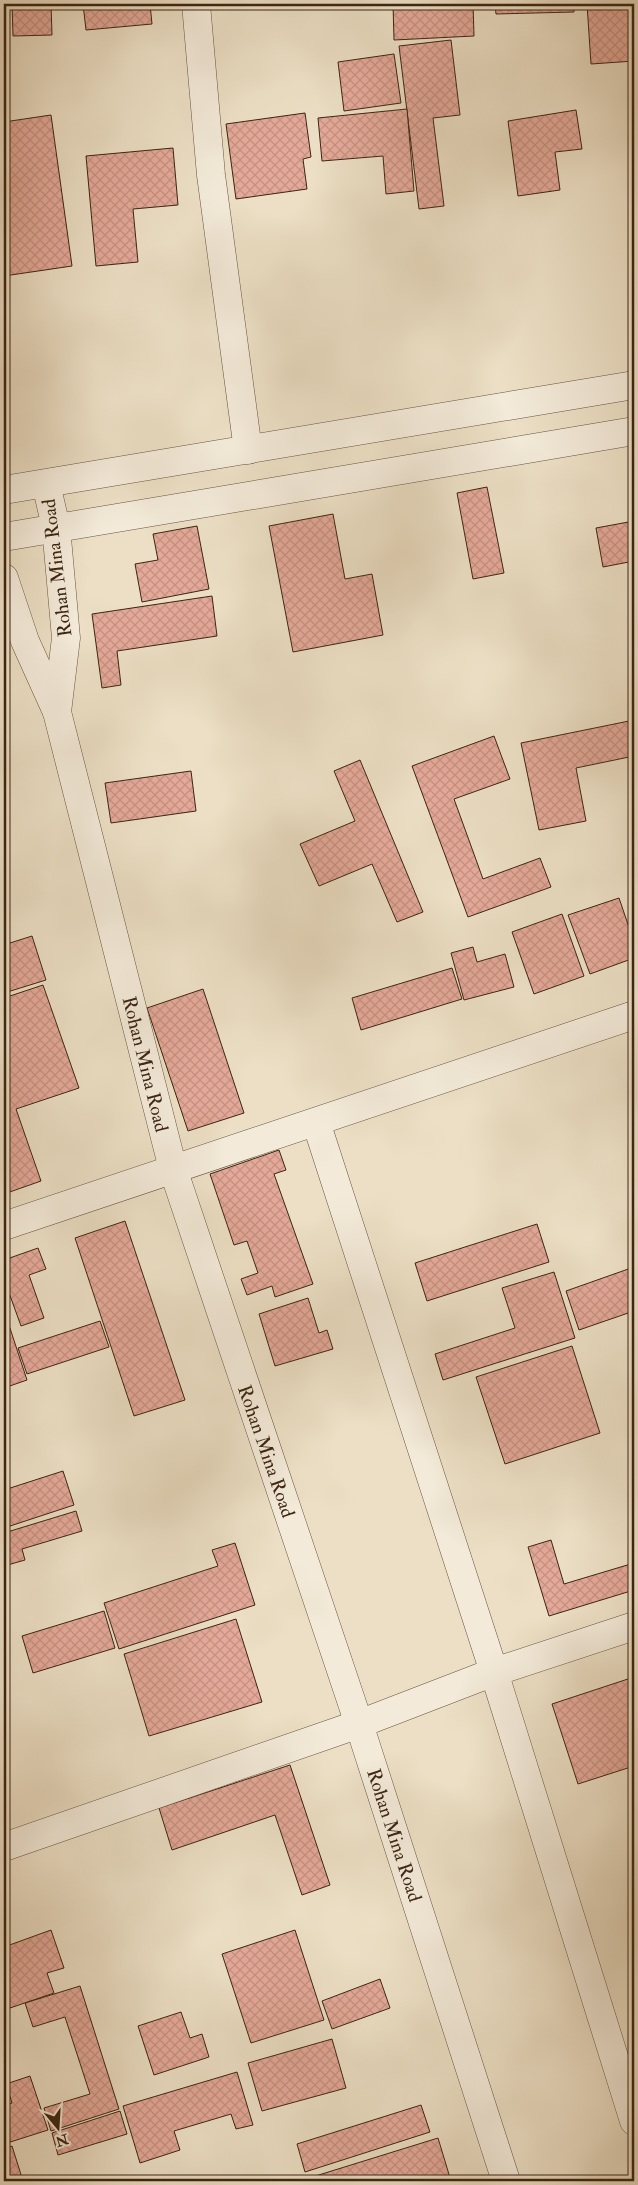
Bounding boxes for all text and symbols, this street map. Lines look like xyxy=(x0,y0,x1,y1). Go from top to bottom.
street label: Rohan Mina Road xyxy=(37,497,77,638)
street label: Rohan Mina Road xyxy=(117,994,174,1135)
street label: Rohan Mina Road xyxy=(232,1382,300,1521)
street label: Rohan Mina Road xyxy=(361,1766,427,1906)
north arrow xyxy=(32,2102,82,2152)
text: N xyxy=(53,2130,71,2150)

